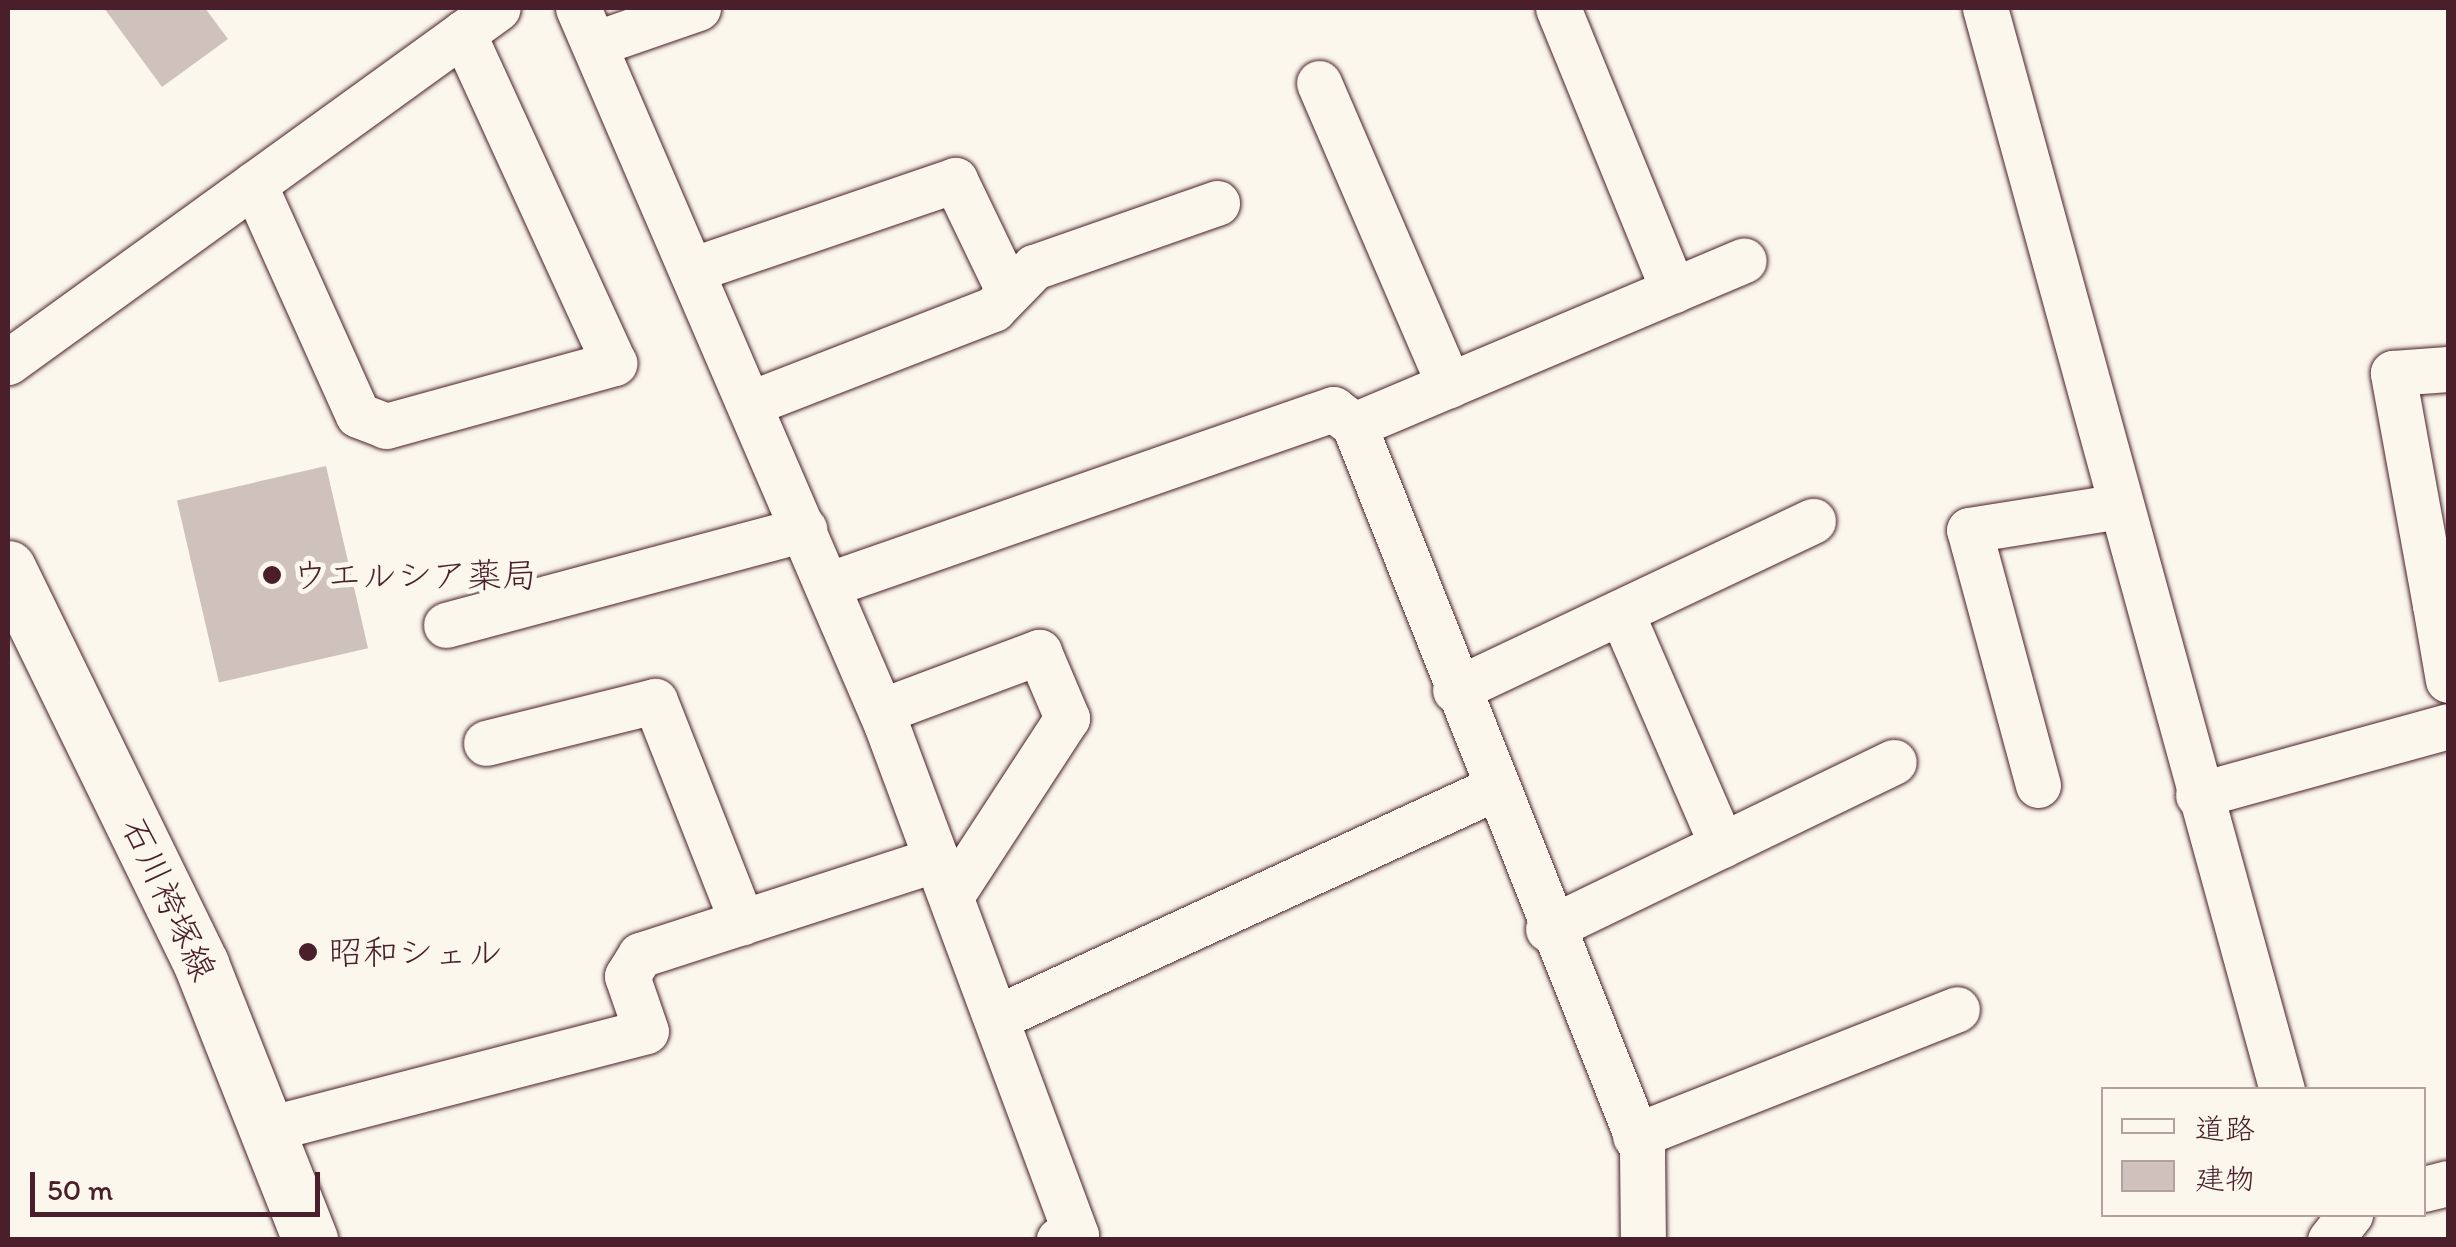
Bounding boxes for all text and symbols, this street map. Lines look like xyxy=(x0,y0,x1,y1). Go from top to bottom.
place label: ウエルシア薬局 xyxy=(292,554,537,596)
marker: ウエルシア薬局 xyxy=(261,564,283,586)
street label: 石川袴塚線 xyxy=(113,811,225,987)
place label: 昭和シェル xyxy=(328,931,503,973)
marker: 昭和シェル xyxy=(297,941,319,963)
legend xyxy=(2101,1087,2426,1217)
text: 道路 xyxy=(2195,1110,2255,1147)
scale bar xyxy=(35,1152,325,1214)
text: 建物 xyxy=(2195,1160,2255,1197)
text: 50 m xyxy=(47,1171,113,1208)

